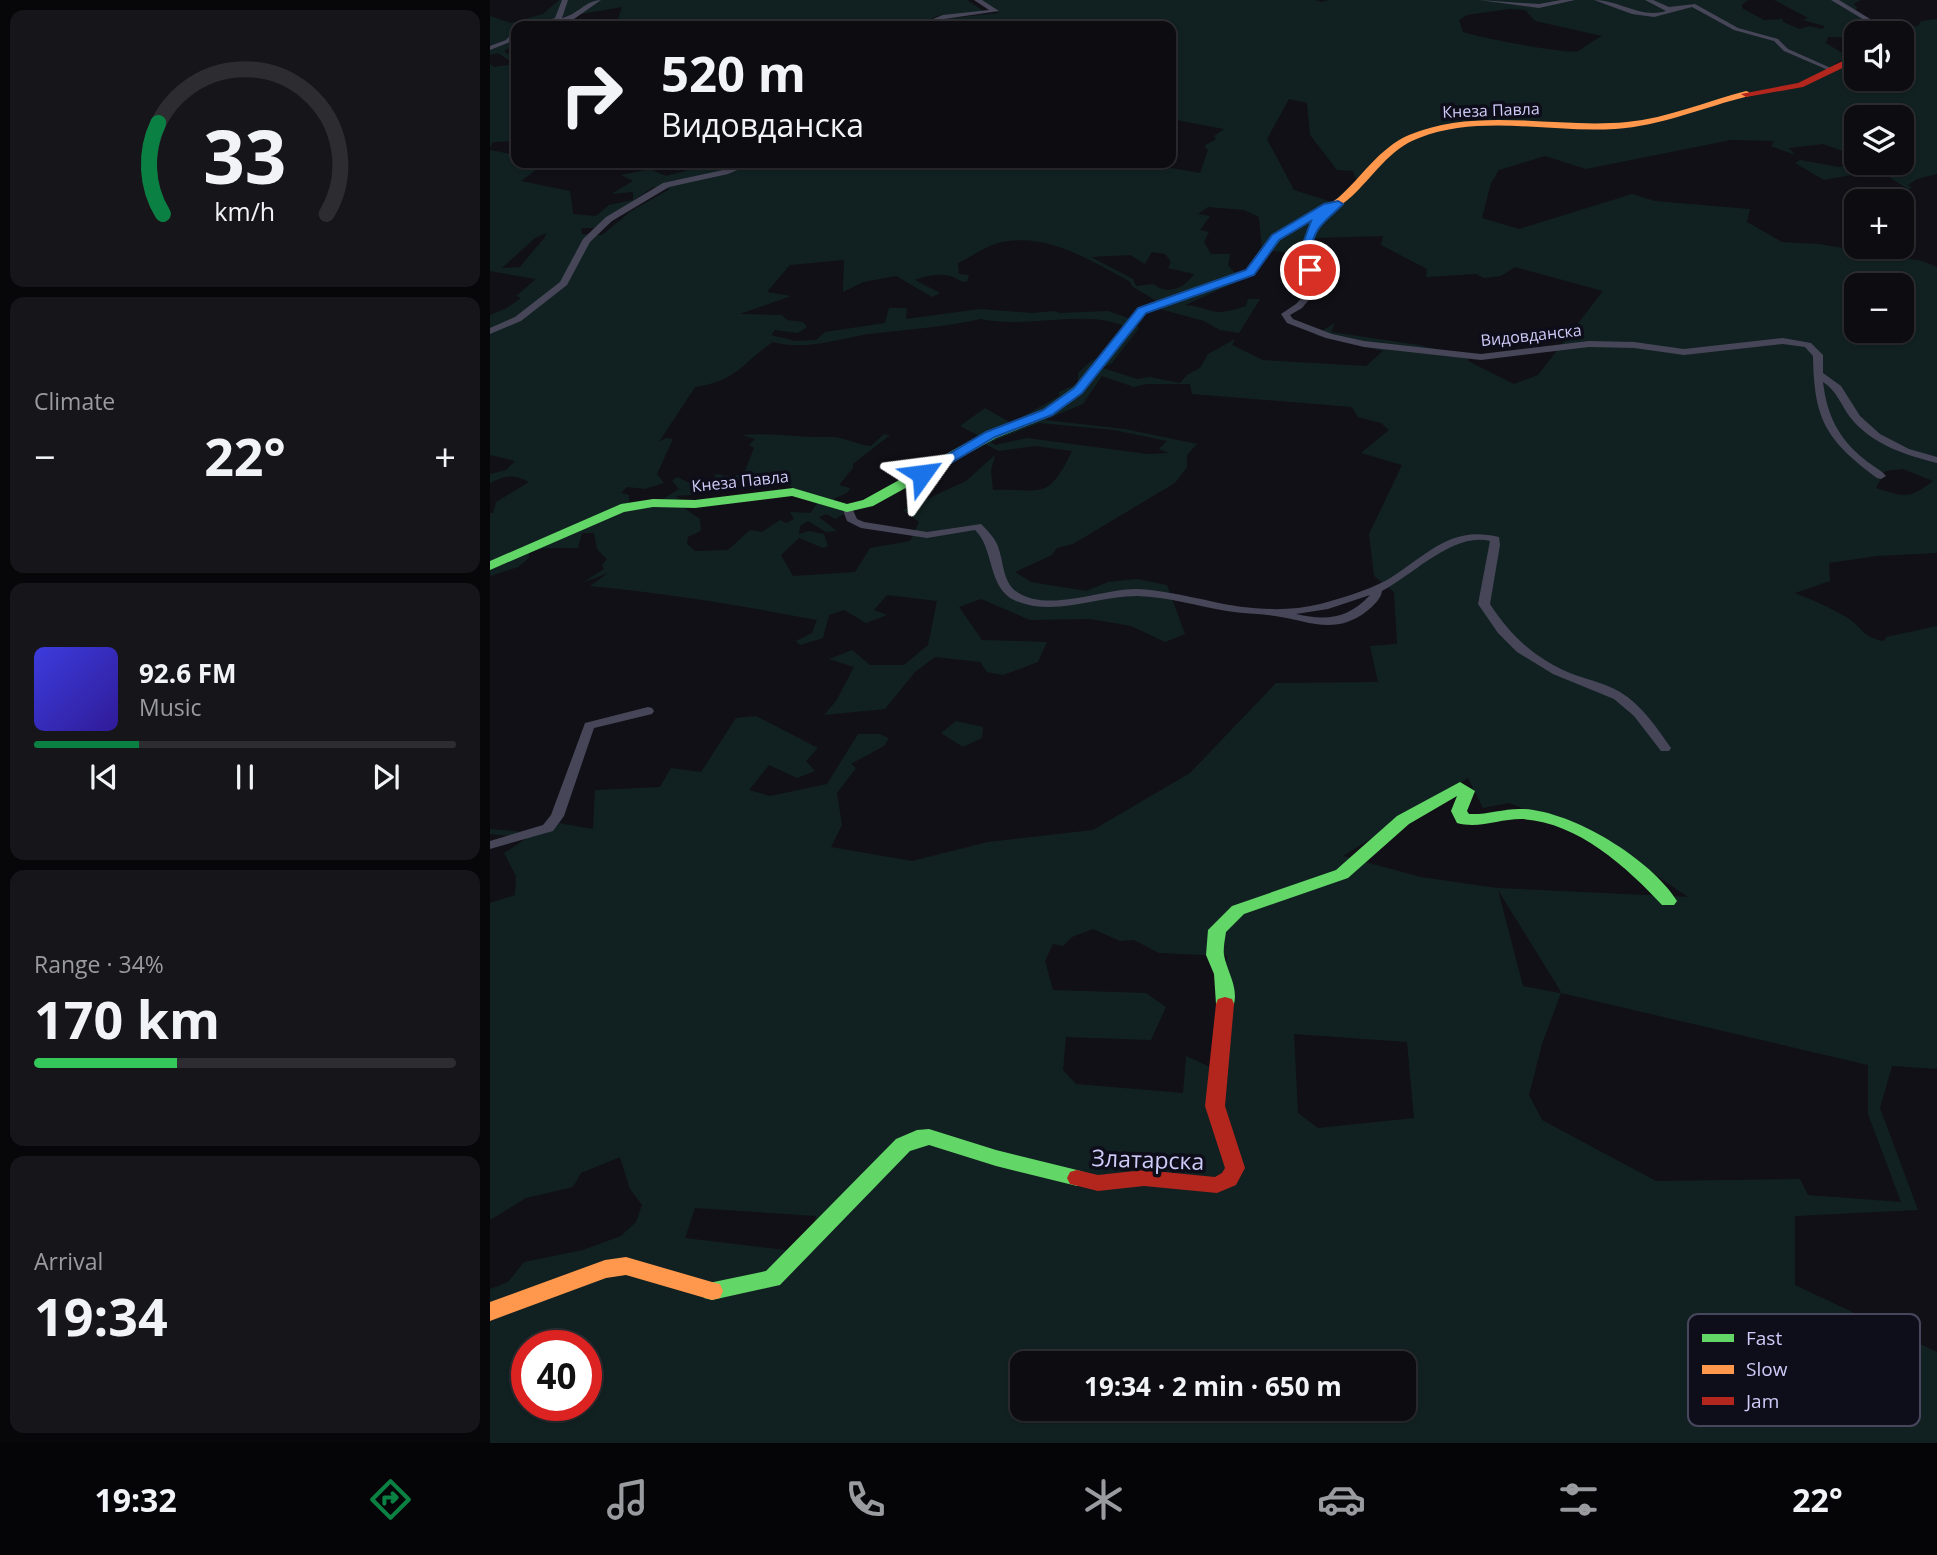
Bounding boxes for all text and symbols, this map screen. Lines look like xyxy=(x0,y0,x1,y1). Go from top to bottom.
map controls xyxy=(1844,21,1914,343)
button: sound xyxy=(1844,21,1914,91)
text: 520 m xyxy=(661,40,806,106)
icon: right xyxy=(546,49,637,140)
street label: Кнеза Павла xyxy=(1442,97,1540,123)
text: Видовданска xyxy=(661,103,864,146)
button: layers xyxy=(1844,105,1914,175)
text: 33 xyxy=(203,107,287,206)
button: + xyxy=(1844,189,1914,259)
text: km/h xyxy=(215,194,275,228)
pin xyxy=(1280,240,1340,300)
icon: arrive xyxy=(1291,251,1329,289)
button: − xyxy=(1844,273,1914,343)
street label: Видовданска xyxy=(1479,319,1583,351)
text: Climate xyxy=(34,385,115,417)
text: 22° xyxy=(204,420,286,491)
text: − xyxy=(34,430,56,482)
text: + xyxy=(434,430,456,482)
position arrow xyxy=(885,437,959,511)
street label: Кнеза Павла xyxy=(690,465,790,497)
text: 92.6 FM xyxy=(139,655,237,691)
text: Music xyxy=(139,691,202,723)
icon: previous xyxy=(85,758,123,796)
icon: pause xyxy=(226,758,264,796)
icon: next xyxy=(367,758,405,796)
text: Range · 34% xyxy=(34,948,164,980)
text: 170 km xyxy=(34,983,220,1054)
street label: Златарска xyxy=(1091,1141,1205,1177)
text: Arrival xyxy=(34,1245,103,1277)
text: 19:34 xyxy=(34,1280,168,1351)
legend xyxy=(1688,1314,1920,1426)
text: Fast xyxy=(1746,1325,1782,1351)
speed limit sign: 40 xyxy=(511,1330,602,1421)
text: Slow xyxy=(1746,1356,1788,1382)
text: 19:34 · 2 min · 650 m xyxy=(1084,1368,1342,1404)
text: Jam xyxy=(1744,1388,1779,1414)
icon: directions xyxy=(366,1475,415,1524)
icon: music xyxy=(603,1475,652,1524)
icon: phone xyxy=(841,1475,890,1524)
icon: climate xyxy=(1079,1475,1128,1524)
icon: car xyxy=(1317,1475,1366,1524)
icon: filters xyxy=(1554,1475,1603,1524)
text: 19:32 xyxy=(94,1478,177,1521)
text: 22° xyxy=(1792,1478,1843,1521)

